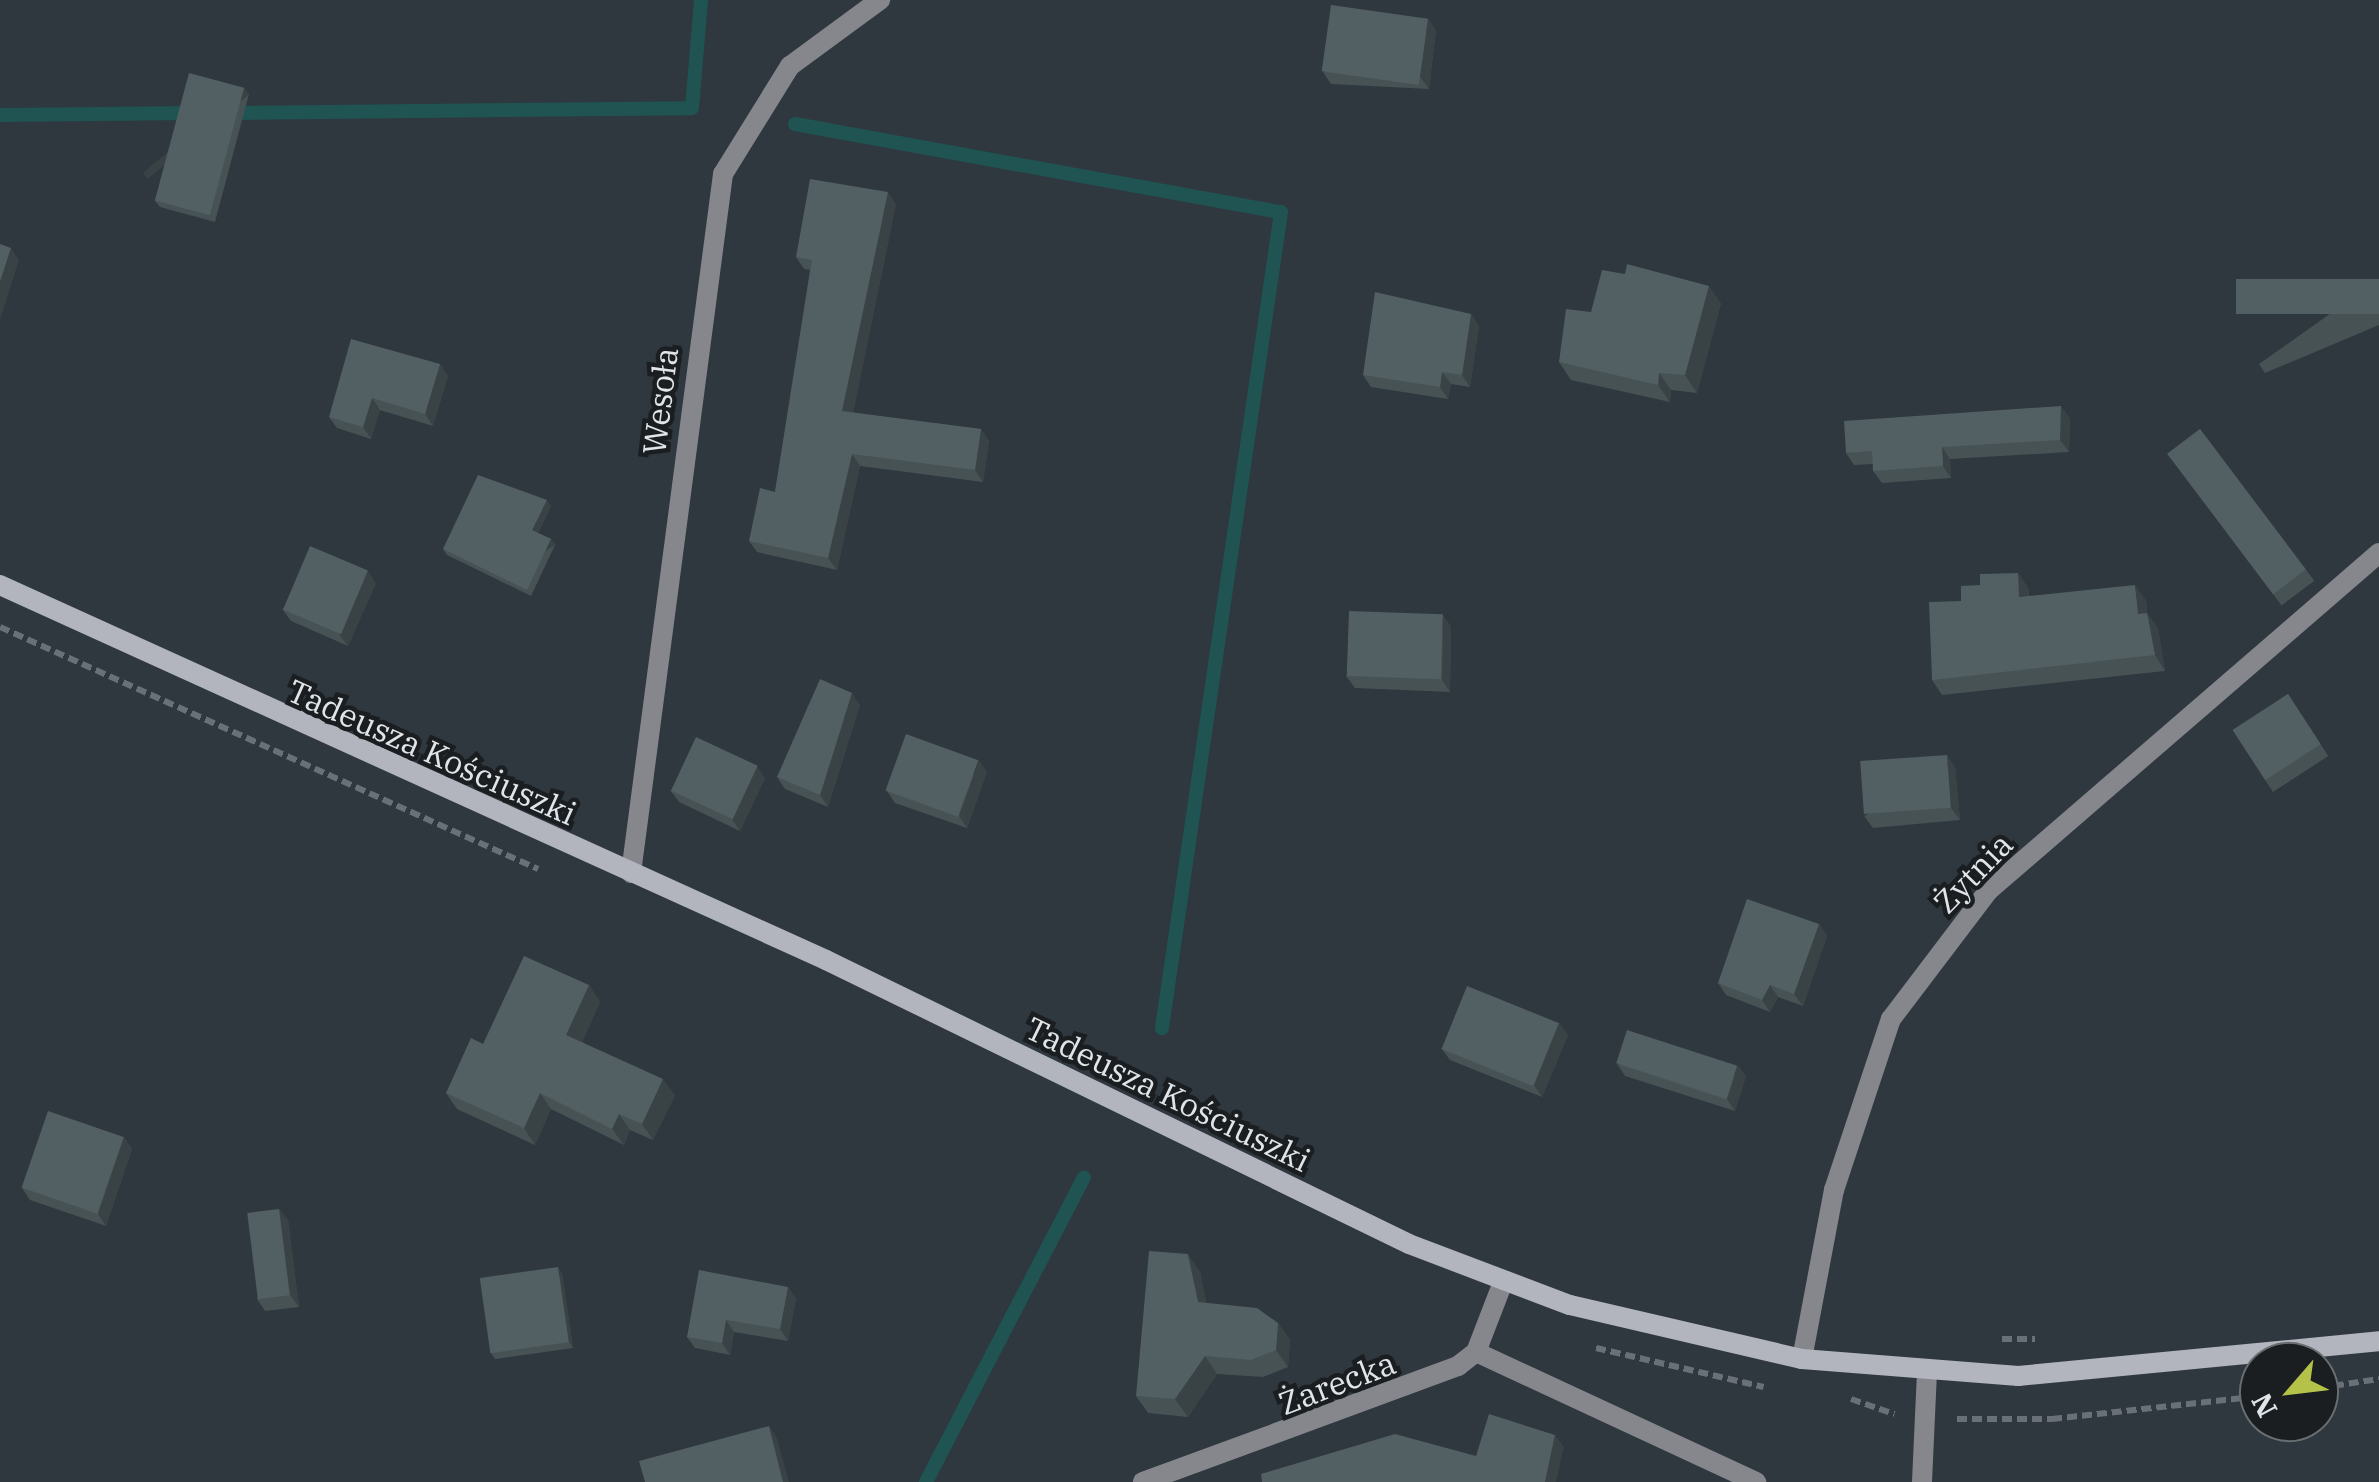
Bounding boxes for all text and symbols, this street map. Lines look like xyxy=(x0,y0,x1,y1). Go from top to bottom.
street label: Wesoła xyxy=(634,345,686,457)
street label: Tadeusza Kościuszki xyxy=(282,671,582,833)
street label: Żytnia xyxy=(1926,825,2020,921)
street label: Tadeusza Kościuszki xyxy=(1020,1008,1316,1180)
north arrow xyxy=(2239,1342,2339,1442)
street label: Żarecka xyxy=(1273,1343,1401,1423)
text: N xyxy=(2242,1387,2285,1424)

